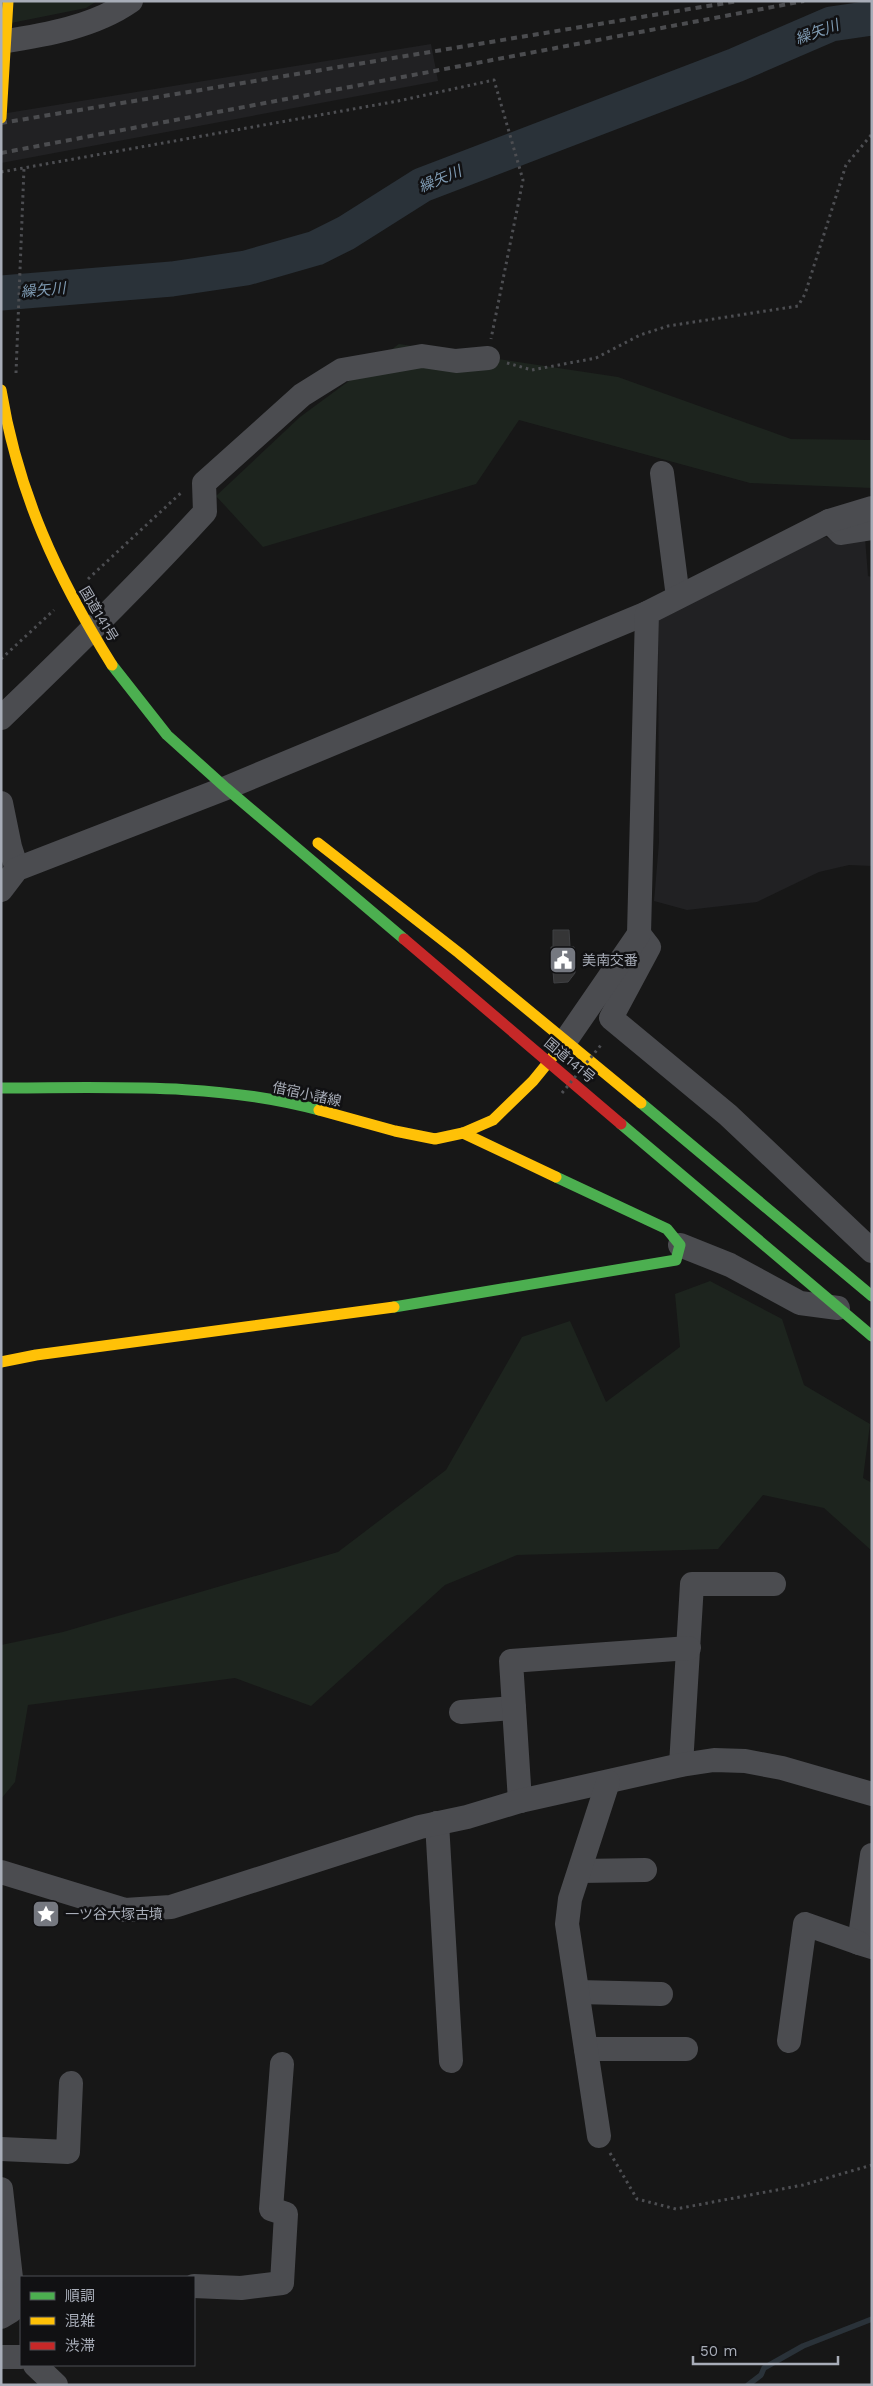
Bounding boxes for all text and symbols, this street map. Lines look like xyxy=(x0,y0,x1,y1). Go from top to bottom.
water label: 繰矢川 xyxy=(793,15,843,48)
water label: 繰矢川 xyxy=(416,161,466,196)
water label: 繰矢川 xyxy=(20,279,68,301)
street label: 国道141号 xyxy=(76,584,122,644)
public building icon: 美南交番 xyxy=(548,945,578,975)
place label: 美南交番 xyxy=(582,952,638,968)
street label: 国道141号 xyxy=(541,1034,599,1086)
street label: 借宿小諸線 xyxy=(271,1079,343,1109)
place icon: 一ツ谷大塚古墳 xyxy=(31,1899,61,1929)
place label: 一ツ谷大塚古墳 xyxy=(65,1906,163,1922)
legend xyxy=(20,2276,195,2366)
text: 順調 xyxy=(65,2287,95,2305)
text: 混雑 xyxy=(65,2312,95,2330)
scale bar xyxy=(693,2334,838,2366)
text: 渋滞 xyxy=(65,2337,95,2355)
text: 50 m xyxy=(700,2342,737,2360)

